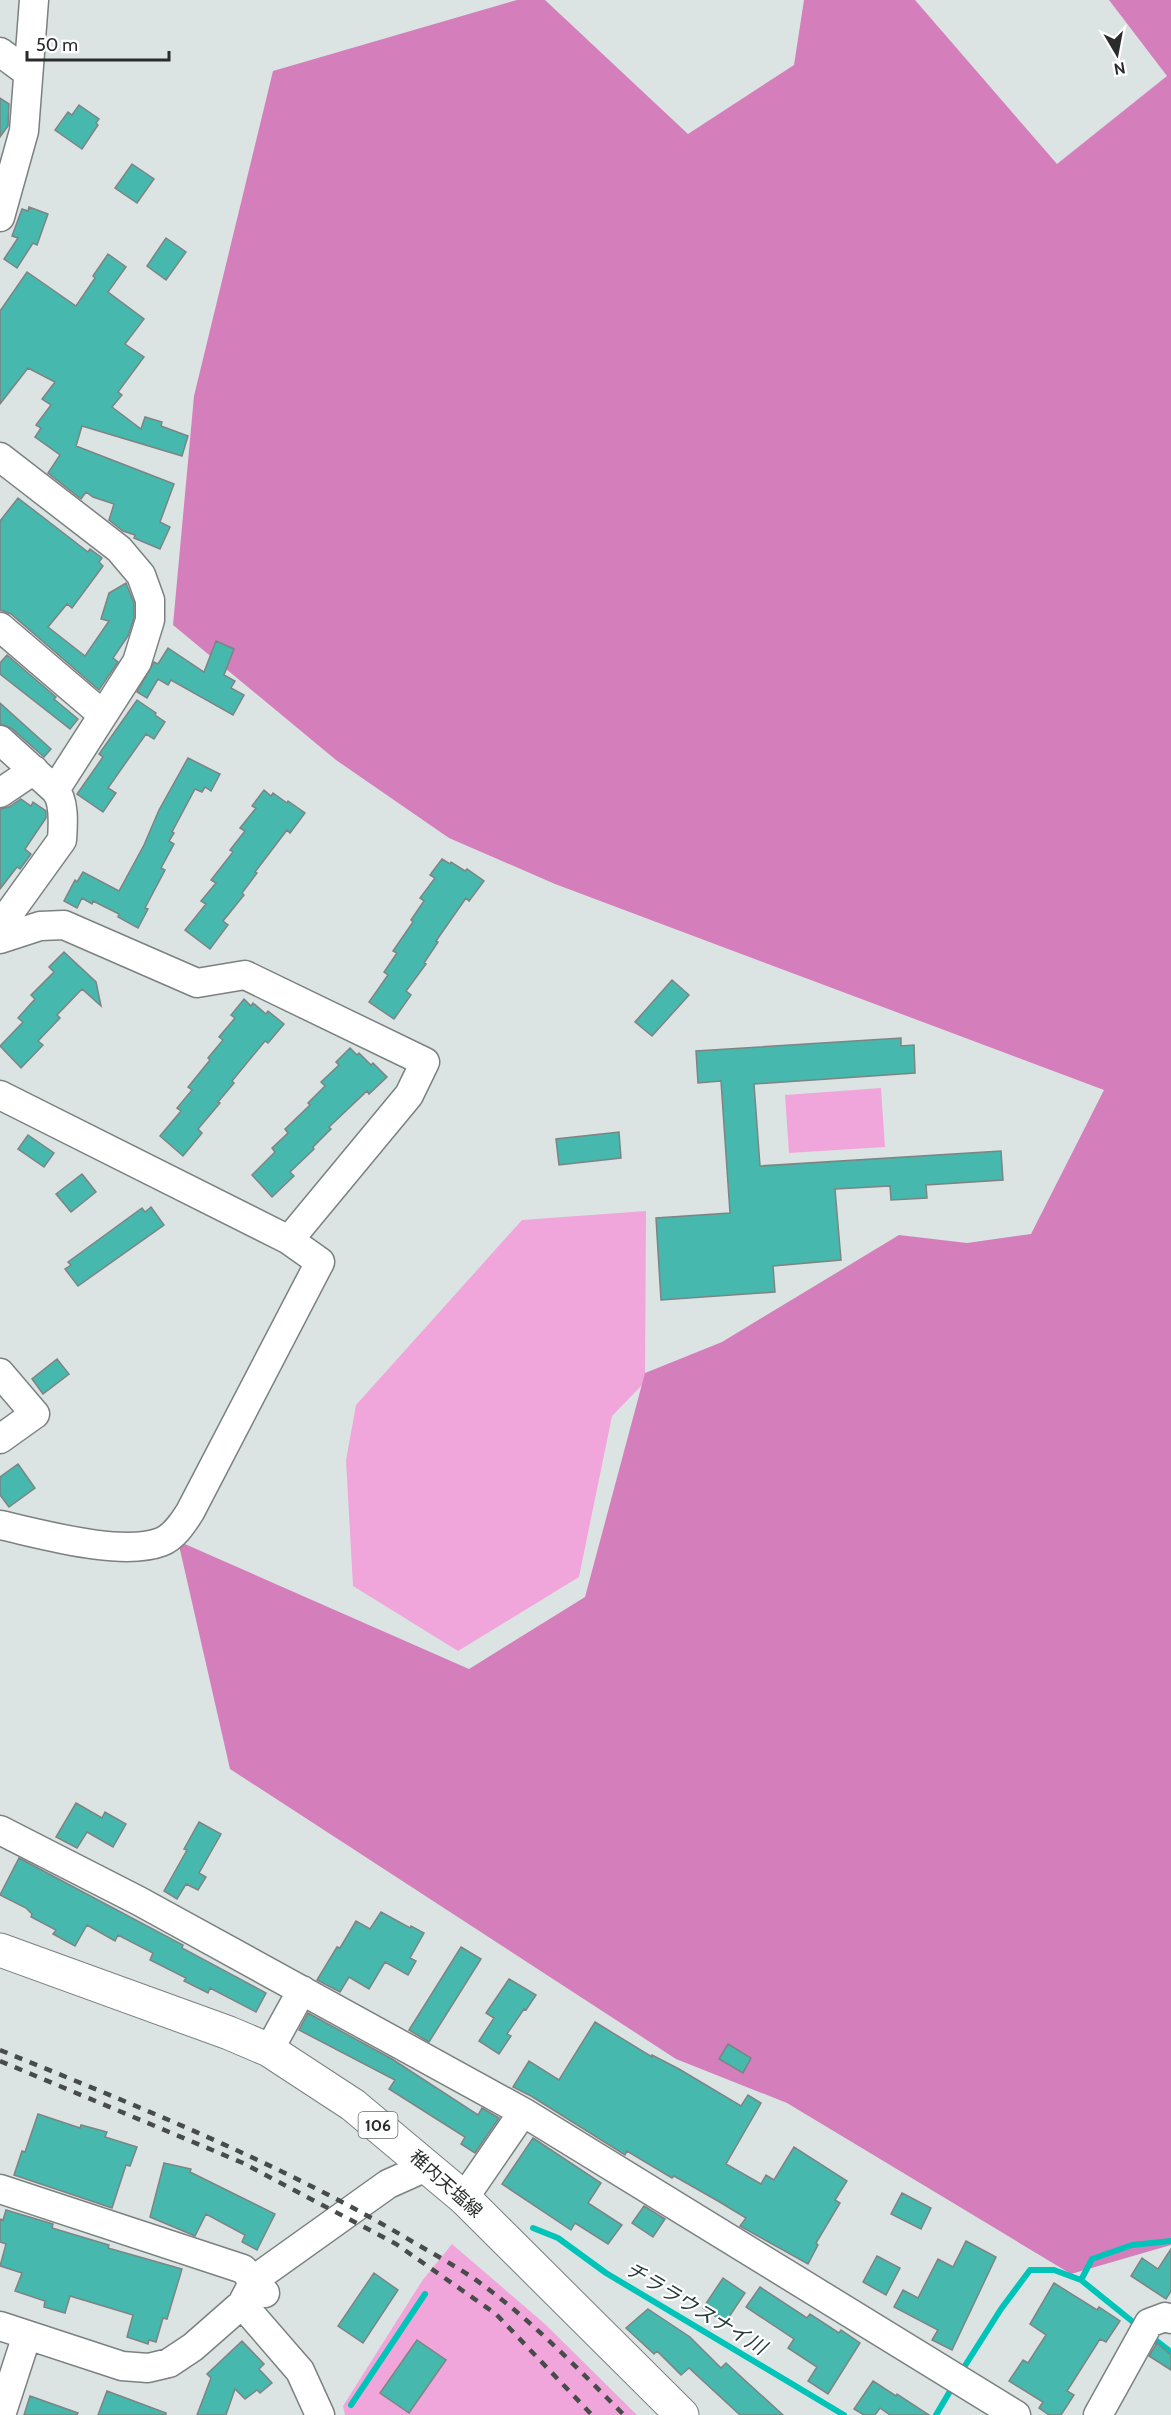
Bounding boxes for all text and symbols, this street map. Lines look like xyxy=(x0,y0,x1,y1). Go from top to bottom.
scale bar xyxy=(27,24,170,62)
north arrow xyxy=(1087,24,1147,84)
text: 50 m xyxy=(36,34,78,56)
text: N xyxy=(1112,58,1127,79)
road number: 106 xyxy=(358,2112,398,2138)
street label: 稚内天塩線 xyxy=(405,2146,487,2222)
water label: チララウスナイ川 xyxy=(621,2257,772,2361)

